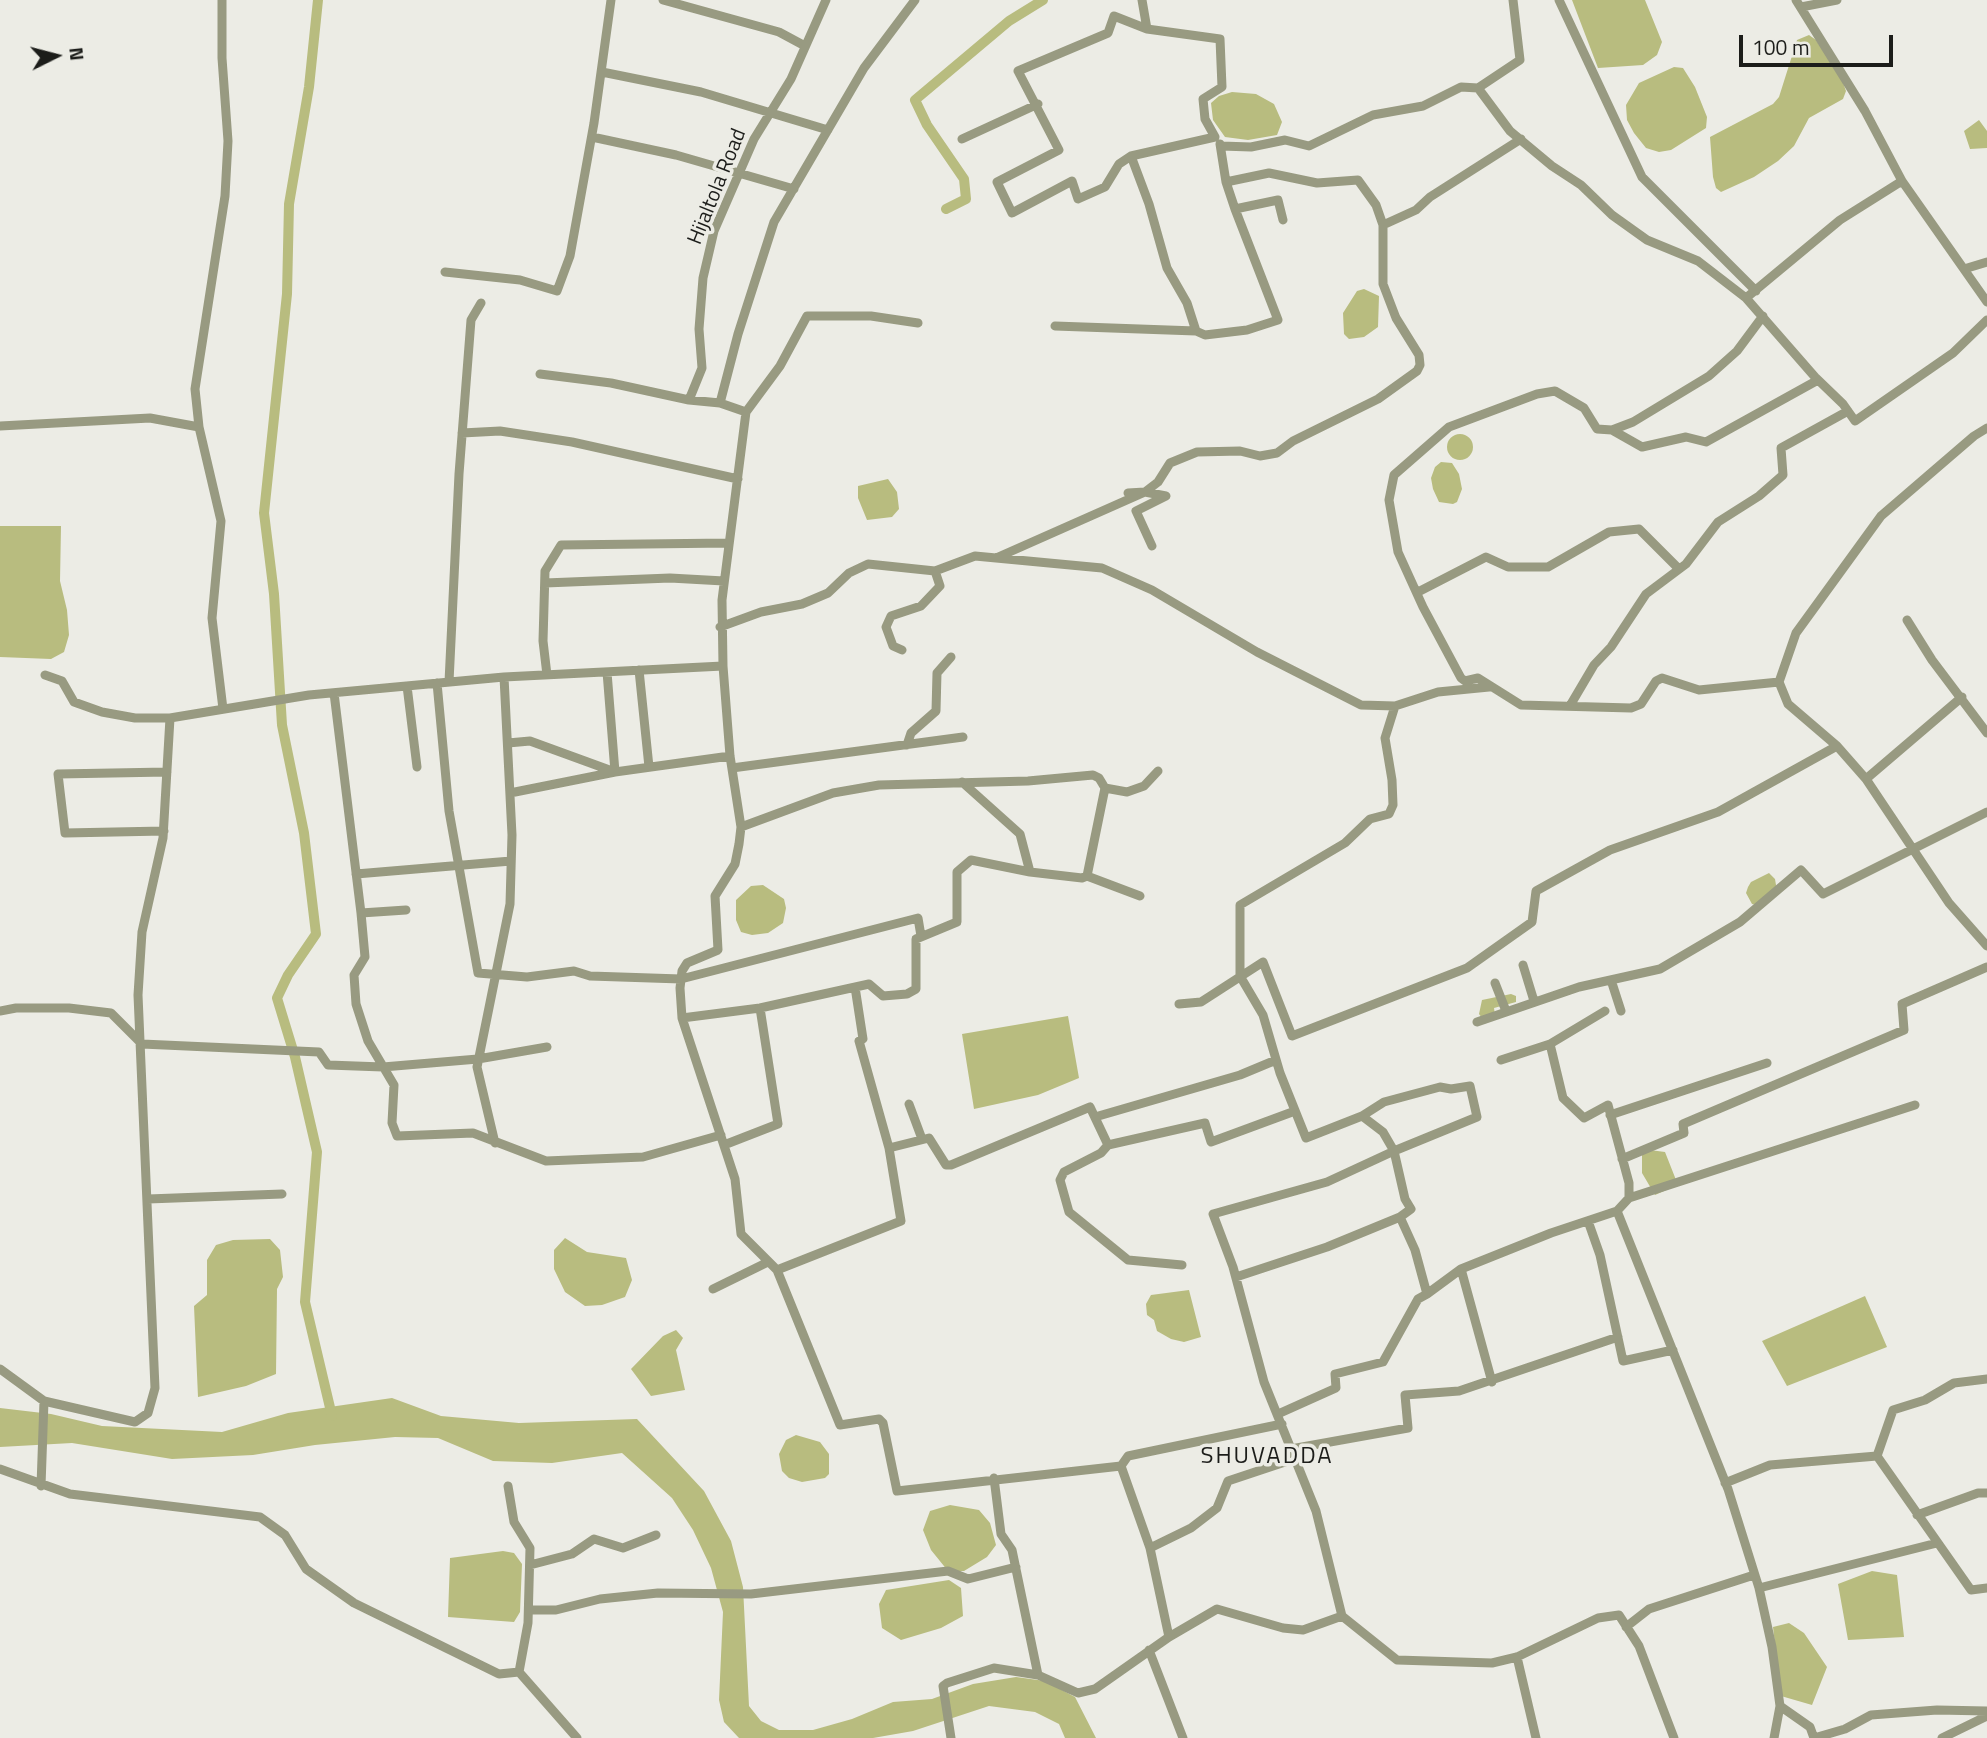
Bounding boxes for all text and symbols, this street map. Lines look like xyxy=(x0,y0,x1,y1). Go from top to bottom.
north arrow xyxy=(21,21,91,91)
scale bar xyxy=(1742,21,1896,65)
text: 100 m xyxy=(1752,31,1809,63)
text: N xyxy=(62,46,92,62)
street label: Hijaltola Road xyxy=(683,125,753,249)
district label: SHUVADDA xyxy=(1201,1443,1333,1471)

